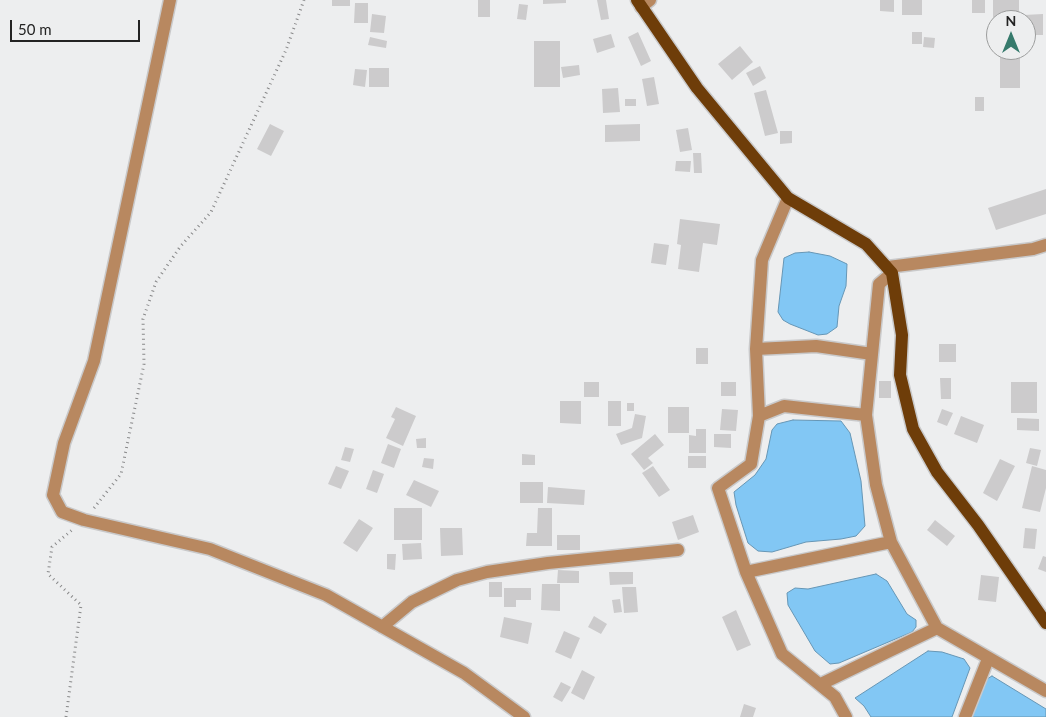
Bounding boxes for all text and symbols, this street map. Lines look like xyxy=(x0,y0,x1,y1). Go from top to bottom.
scale bar xyxy=(12,10,142,42)
north arrow xyxy=(986,10,1036,60)
text: N xyxy=(1006,12,1016,29)
text: 50 m xyxy=(18,20,52,38)

